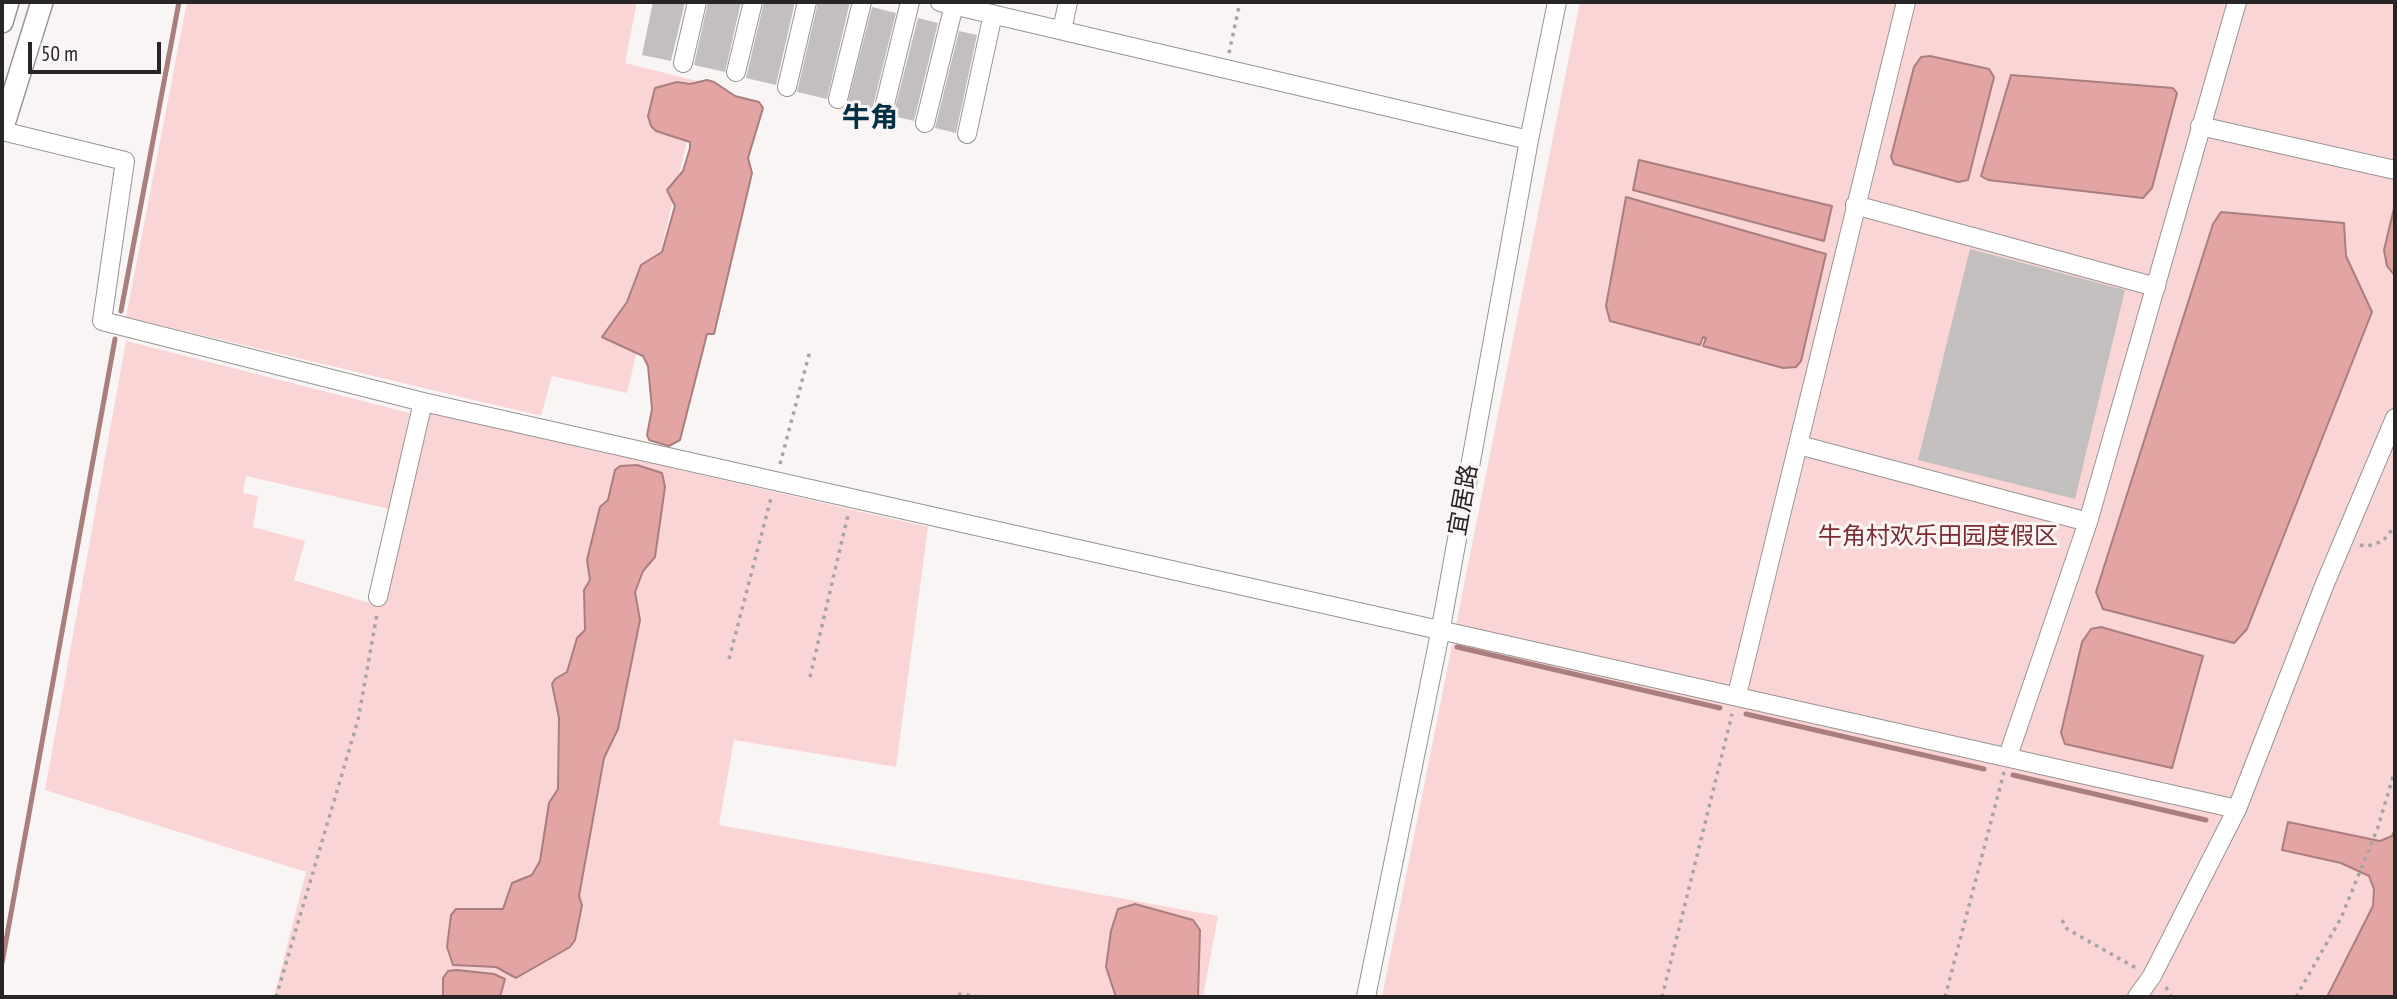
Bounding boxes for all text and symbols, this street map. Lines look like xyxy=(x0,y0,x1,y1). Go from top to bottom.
scale bar xyxy=(32,28,164,72)
text: 50 m xyxy=(41,40,78,67)
district label: 牛角 xyxy=(842,102,898,136)
street label: 宜居路 xyxy=(1444,462,1484,538)
park label: 牛角村欢乐田园度假区 xyxy=(1818,523,2058,551)

